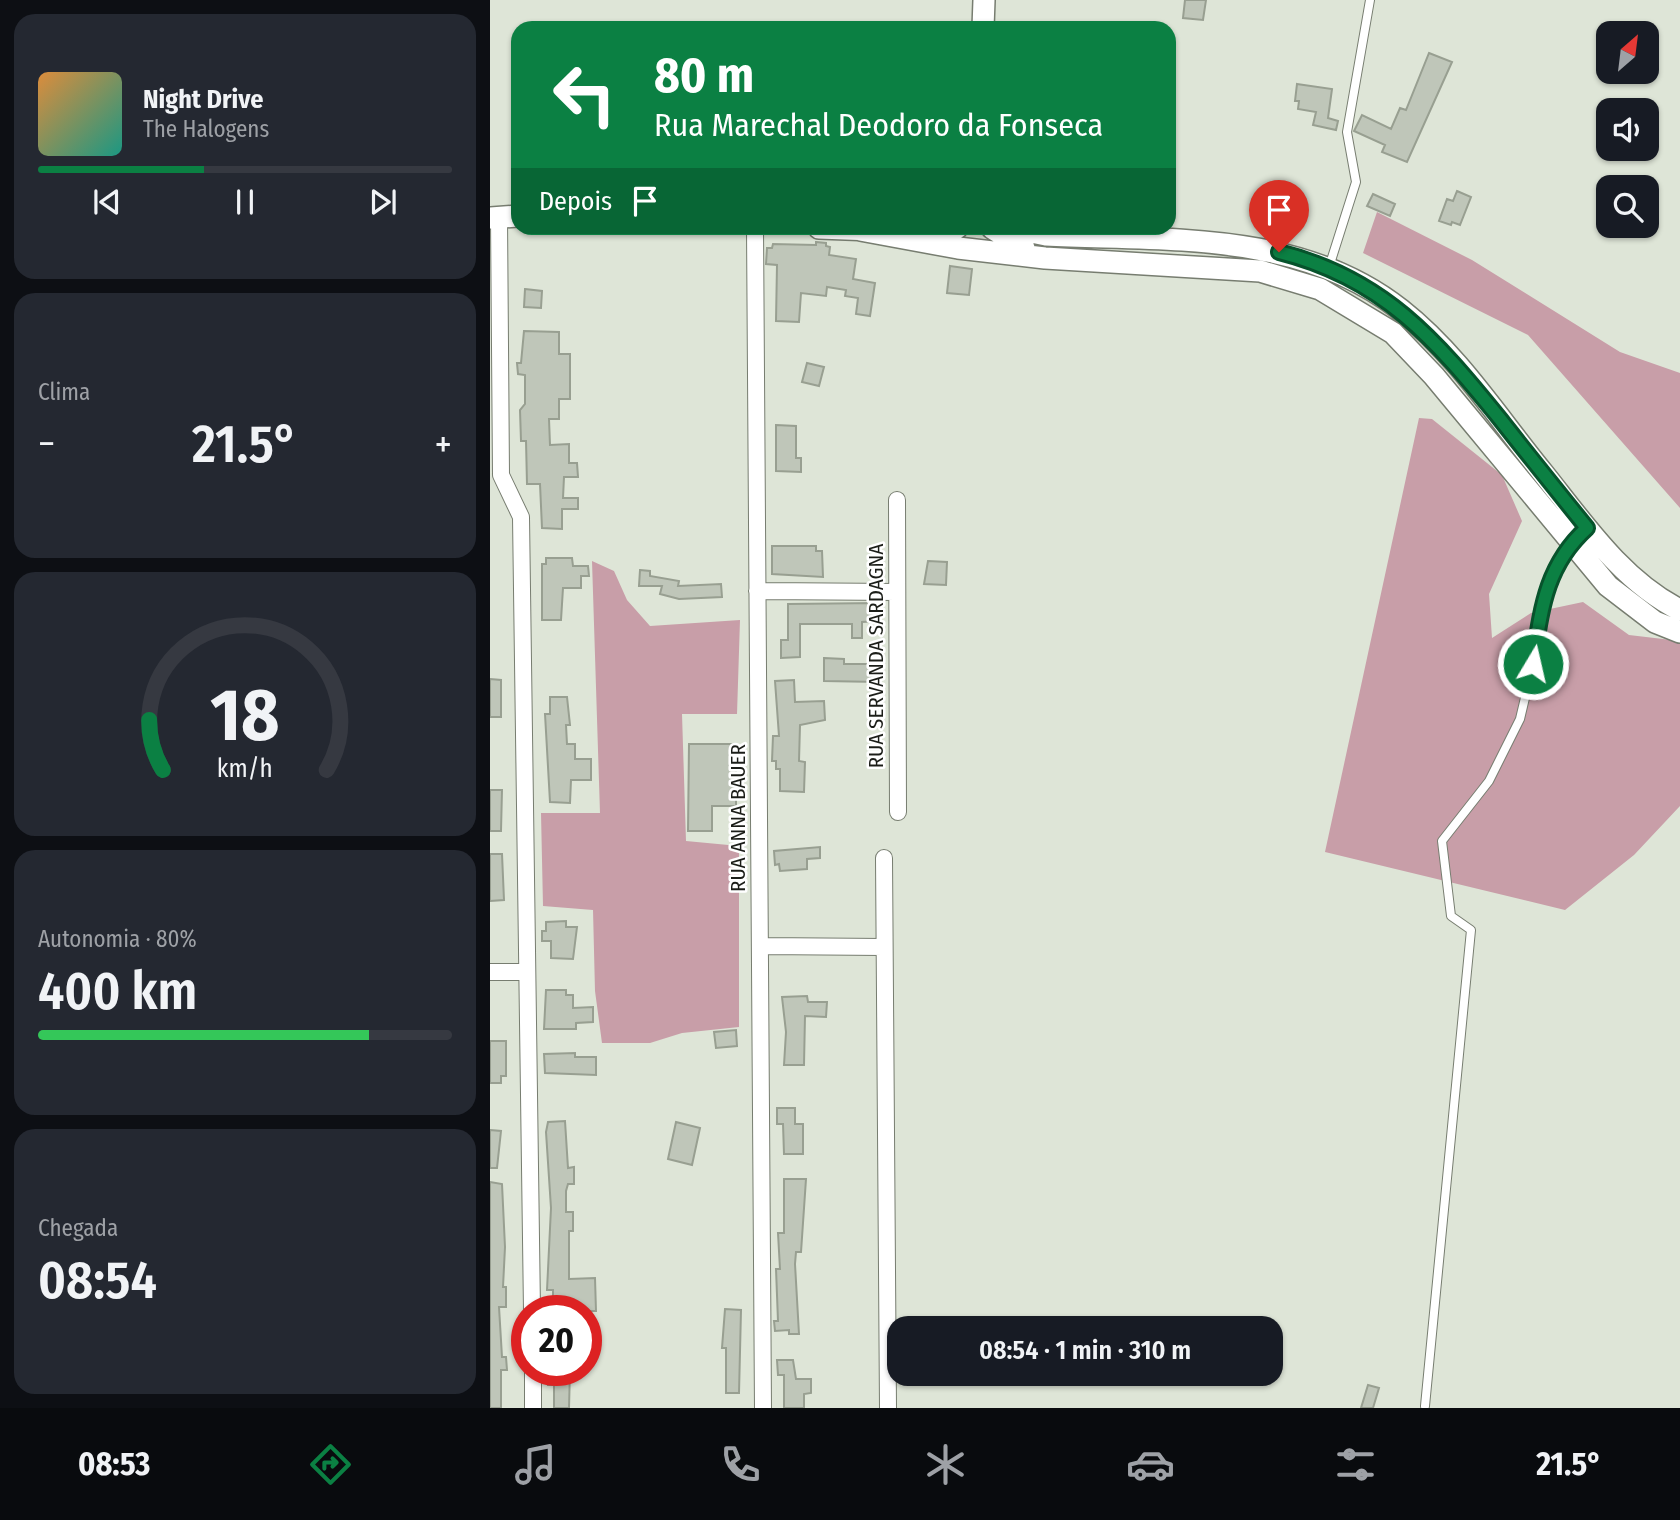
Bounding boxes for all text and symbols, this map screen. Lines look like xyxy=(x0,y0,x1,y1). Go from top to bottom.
north arrow xyxy=(1596,21,1659,84)
map controls xyxy=(1596,21,1659,238)
text: 80 m xyxy=(654,46,754,105)
icon: left xyxy=(539,49,630,140)
text: Night Drive xyxy=(143,84,263,115)
button: sound xyxy=(1596,98,1659,161)
text: Rua Marechal Deodoro da Fonseca xyxy=(654,106,1103,144)
text: The Halogens xyxy=(143,115,269,143)
button: search xyxy=(1596,175,1659,238)
pin xyxy=(1249,180,1309,252)
icon: arrive xyxy=(626,182,664,220)
icon: previous xyxy=(88,183,126,221)
icon: pause xyxy=(226,183,264,221)
icon: next xyxy=(364,183,402,221)
text: Depois xyxy=(539,186,612,217)
icon: arrive xyxy=(1260,191,1298,229)
text: Clima xyxy=(38,378,90,406)
text: 21.5° xyxy=(192,413,298,476)
text: − xyxy=(38,421,55,467)
text: + xyxy=(435,421,452,467)
street label: RUA SERVANDA SARDAGNA xyxy=(863,544,889,768)
position arrow xyxy=(1496,627,1570,701)
text: 18 xyxy=(210,672,280,759)
street label: RUA ANNA BAUER xyxy=(725,744,751,892)
text: km/h xyxy=(217,754,273,784)
text: Autonomia · 80% xyxy=(38,925,197,953)
text: 400 km xyxy=(38,960,197,1023)
text: Chegada xyxy=(38,1214,118,1242)
text: 08:54 xyxy=(38,1249,157,1312)
speed limit sign: 20 xyxy=(511,1295,602,1386)
text: 08:54 · 1 min · 310 m xyxy=(979,1335,1191,1366)
icon: directions xyxy=(306,1440,355,1489)
icon: music xyxy=(511,1440,560,1489)
icon: phone xyxy=(716,1440,765,1489)
icon: climate xyxy=(921,1440,970,1489)
icon: car xyxy=(1126,1440,1175,1489)
icon: filters xyxy=(1331,1440,1380,1489)
text: 08:53 xyxy=(78,1445,150,1483)
text: 21.5° xyxy=(1536,1445,1602,1483)

